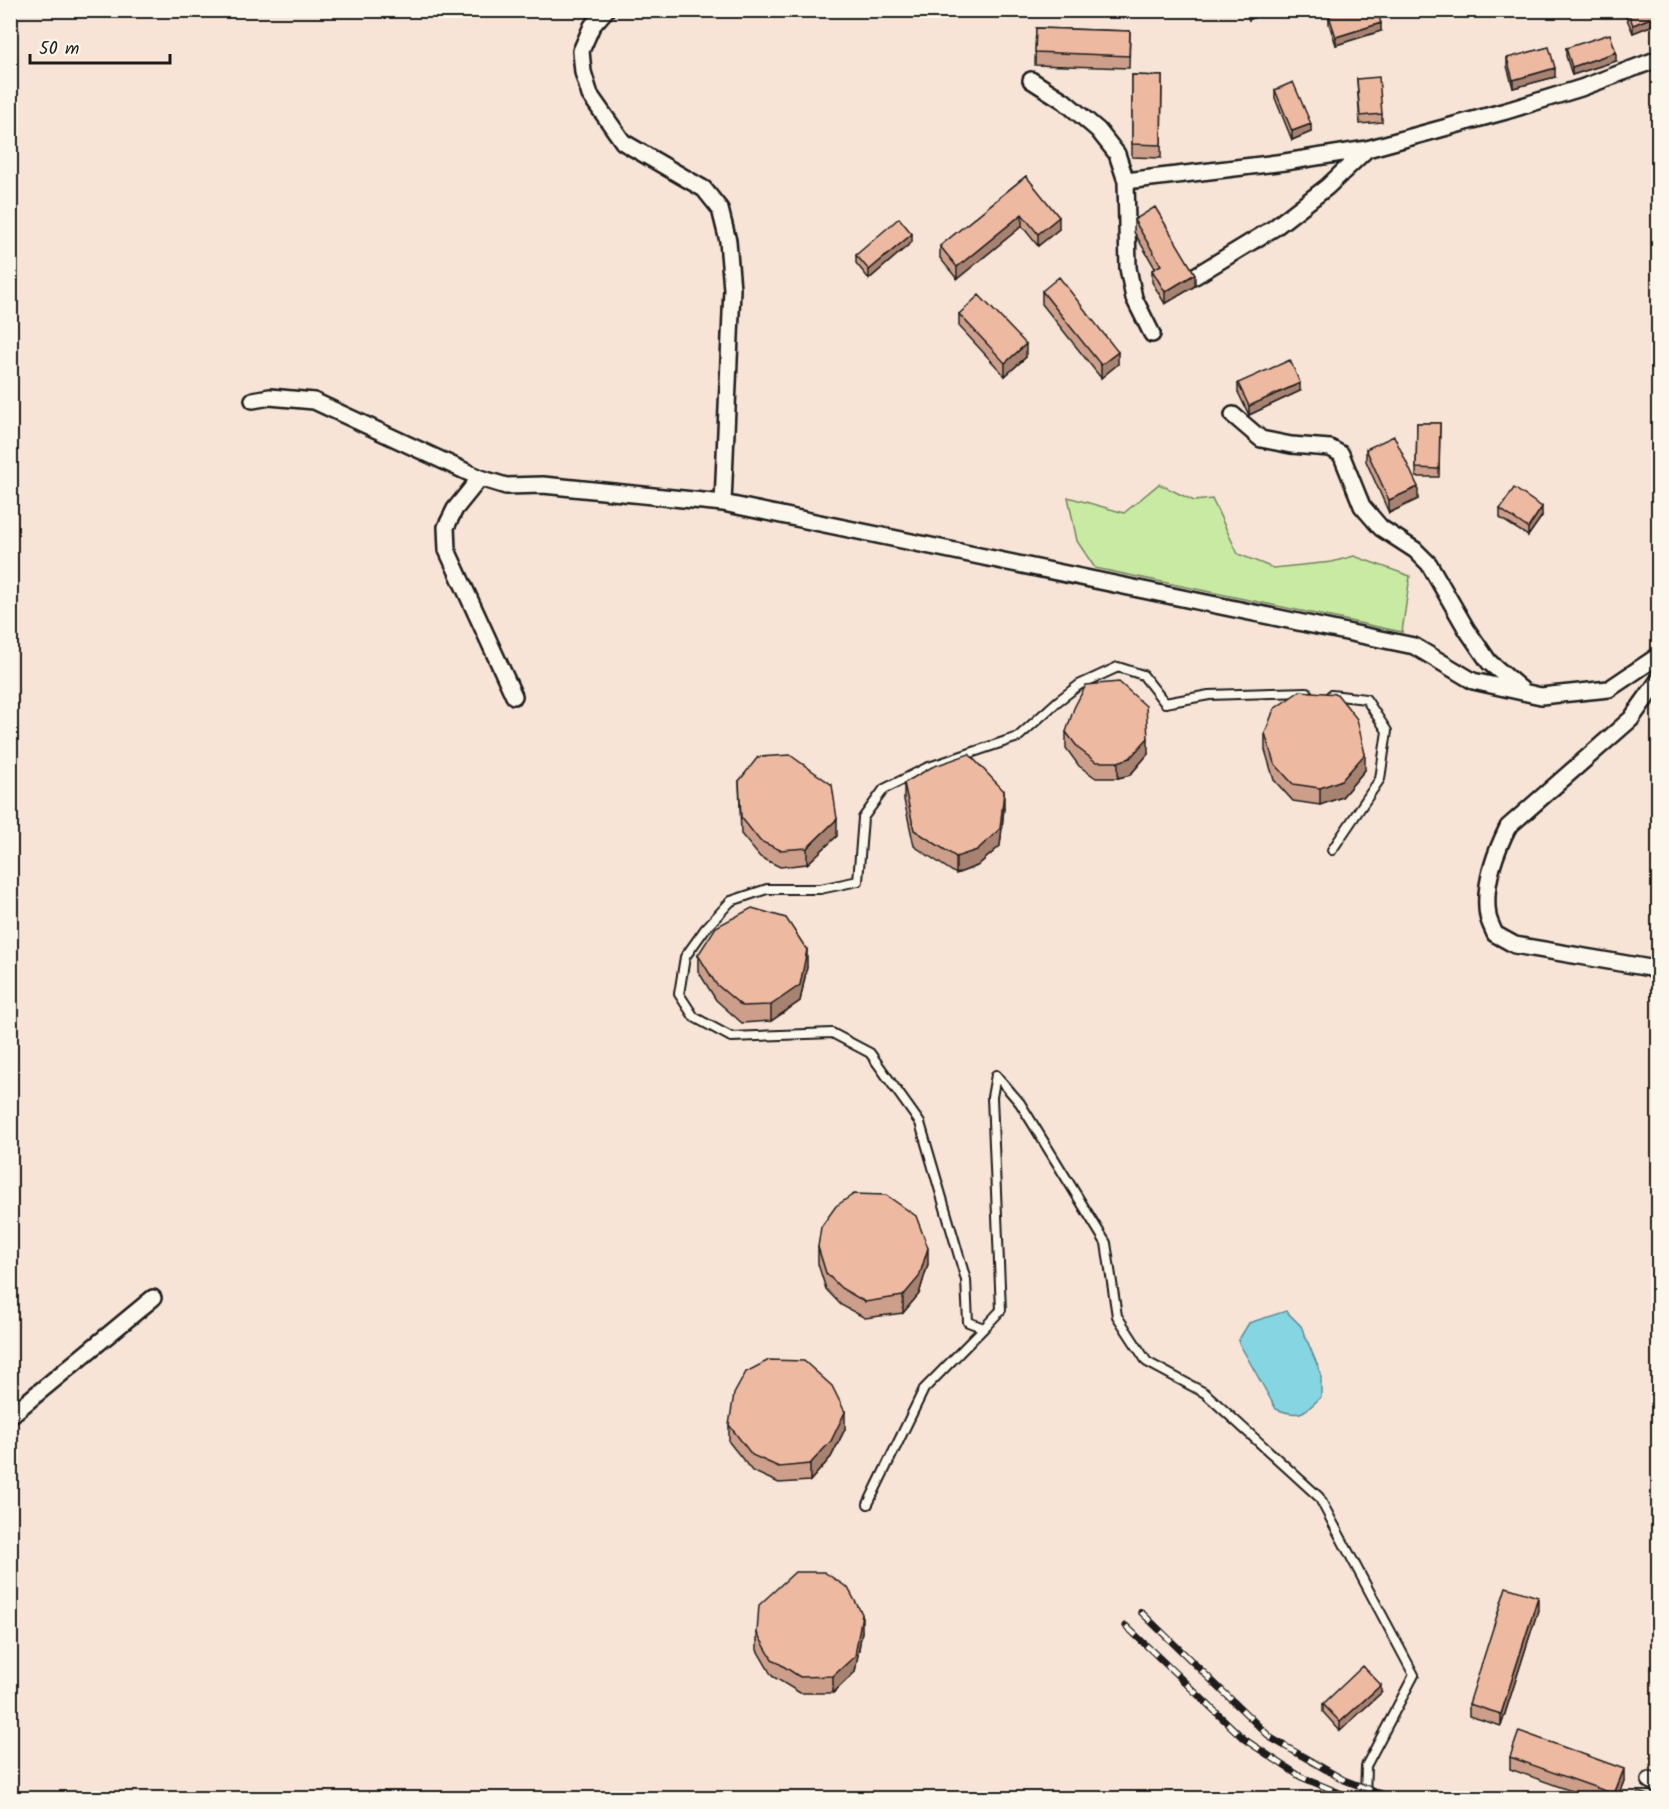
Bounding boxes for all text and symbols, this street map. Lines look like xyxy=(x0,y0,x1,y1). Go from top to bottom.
scale bar xyxy=(30,27,170,65)
text: 50 m xyxy=(39,35,79,64)

